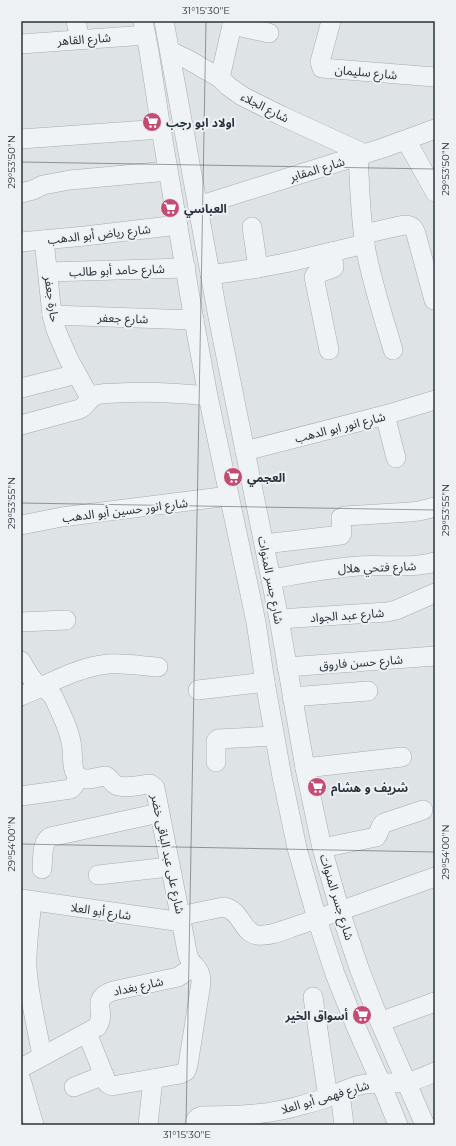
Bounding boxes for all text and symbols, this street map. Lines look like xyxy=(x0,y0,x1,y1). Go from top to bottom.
text: 31°15'30"E xyxy=(182,4,230,17)
street label: شارع القاهر xyxy=(56,30,111,50)
street label: شارع سليمان xyxy=(334,62,398,84)
street label: شارع الجلاء xyxy=(237,88,292,127)
supermarket icon: اولاد ابو رجب xyxy=(141,111,163,133)
place label: اولاد ابو رجب xyxy=(166,115,235,130)
text: 29°53'50"N xyxy=(5,135,18,189)
text: 29°53'50"N xyxy=(439,142,452,196)
street label: شارع المقابر xyxy=(287,154,347,187)
supermarket icon: العباسي xyxy=(159,197,181,219)
place label: العباسي xyxy=(184,201,227,218)
street label: شارع رياض أبو الدهب xyxy=(47,221,152,249)
street label: شارع حامد أبو طالب xyxy=(69,261,165,281)
street label: حارة جعفر xyxy=(41,274,63,323)
street label: شارع جعفر xyxy=(96,310,149,328)
street label: شارع انور ابو الدهب xyxy=(293,408,387,447)
supermarket icon: العجمي xyxy=(222,466,244,488)
place label: العجمي xyxy=(247,470,285,487)
text: 29°53'55"N xyxy=(5,477,18,529)
text: 29°53'55"N xyxy=(439,484,452,536)
street label: شارع انور حسين أبو الدهب xyxy=(61,495,189,527)
street label: شارع جسر المنوات xyxy=(253,535,287,626)
street label: شارع فتحي هلال xyxy=(338,558,417,579)
street label: شارع عبد الجواد xyxy=(310,605,385,627)
street label: شارع حسن فاروق xyxy=(319,652,403,674)
supermarket icon: شريف و هشام xyxy=(306,776,328,798)
place label: شريف و هشام xyxy=(331,780,408,797)
street label: شارع على عبد الباقى خضر xyxy=(146,792,188,916)
text: 29°54'00"N xyxy=(5,816,18,872)
text: 29°54'00"N xyxy=(439,824,452,880)
street label: شارع جسر المنوات xyxy=(315,852,357,942)
street label: شارع أبو العلا xyxy=(70,899,132,925)
street label: شارع بغداد xyxy=(112,973,165,1001)
supermarket icon: أسواق الخير xyxy=(351,1004,373,1026)
place label: أسواق الخير xyxy=(284,1008,348,1023)
street label: شارع فهمى أبو العلا xyxy=(279,1077,371,1119)
text: 31°15'30"E xyxy=(163,1128,211,1141)

